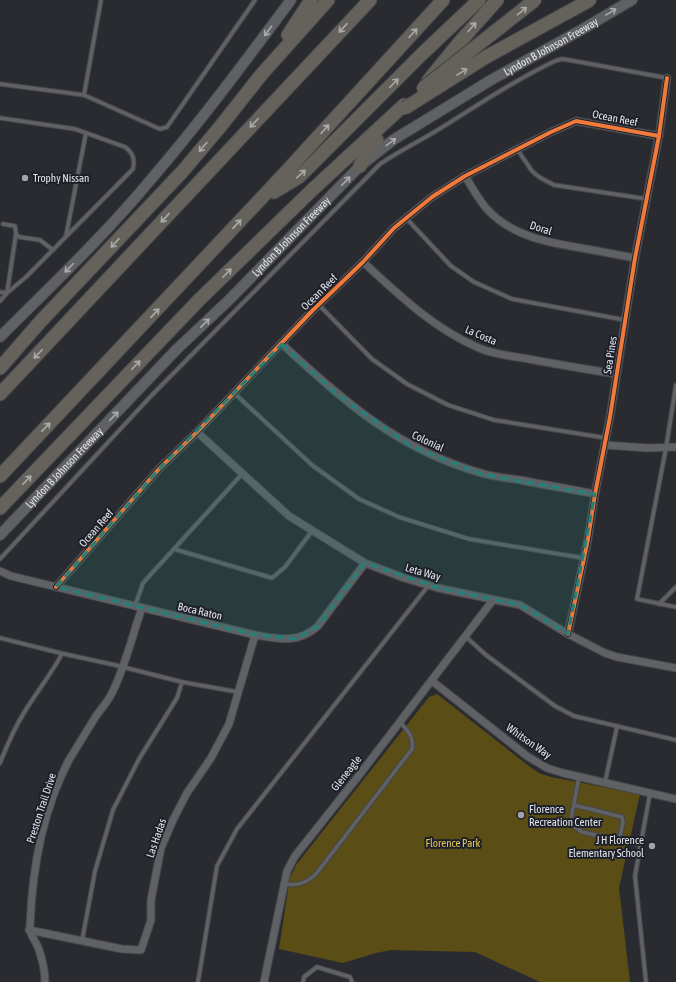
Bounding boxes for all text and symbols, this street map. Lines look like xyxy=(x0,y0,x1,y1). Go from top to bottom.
one-way arrow xyxy=(516,7,527,16)
one-way arrow xyxy=(605,8,617,16)
street label: Lyndon B Johnson Freeway xyxy=(501,15,601,78)
one-way arrow xyxy=(339,23,348,33)
one-way arrow xyxy=(467,23,476,33)
one-way arrow xyxy=(264,26,272,37)
one-way arrow xyxy=(408,28,417,38)
one-way arrow xyxy=(456,68,468,76)
one-way arrow xyxy=(389,78,399,88)
street label: Ocean Reef xyxy=(591,108,639,128)
one-way arrow xyxy=(249,118,259,128)
one-way arrow xyxy=(321,124,330,134)
one-way arrow xyxy=(385,138,396,146)
one-way arrow xyxy=(199,142,208,152)
one-way arrow xyxy=(296,169,307,178)
place label: Trophy Nissan xyxy=(33,172,89,184)
marker: Trophy Nissan xyxy=(20,173,30,183)
one-way arrow xyxy=(341,176,351,186)
street label: Lyndon B Johnson Freeway xyxy=(250,194,333,279)
one-way arrow xyxy=(160,213,170,223)
street label: Doral xyxy=(528,219,554,237)
one-way arrow xyxy=(232,220,241,230)
one-way arrow xyxy=(111,238,120,248)
one-way arrow xyxy=(64,263,74,273)
one-way arrow xyxy=(222,268,232,278)
street label: Ocean Reef xyxy=(299,272,339,312)
one-way arrow xyxy=(150,307,159,318)
one-way arrow xyxy=(200,318,210,328)
street label: La Costa xyxy=(463,323,499,347)
street label: Sea Pines xyxy=(601,335,619,375)
one-way arrow xyxy=(34,348,43,359)
one-way arrow xyxy=(131,361,140,371)
one-way arrow xyxy=(109,411,119,421)
one-way arrow xyxy=(41,422,51,432)
street label: Lyndon B Johnson Freeway xyxy=(23,425,105,510)
street label: Colonial xyxy=(410,428,446,454)
one-way arrow xyxy=(22,475,32,485)
street label: Ocean Reef xyxy=(76,507,116,549)
street label: Leta Way xyxy=(404,561,443,583)
street label: Boca Raton xyxy=(177,600,223,622)
street label: Whitson Way xyxy=(504,721,554,761)
street label: Gleneagle xyxy=(328,753,364,793)
street label: Preston Trail Drive xyxy=(24,771,58,845)
place label: Florence Recreation Center xyxy=(529,803,602,828)
marker: Florence Recreation Center xyxy=(516,810,526,820)
street label: Las Hadas xyxy=(144,817,168,859)
place label: J H Florence Elementary School xyxy=(568,834,644,859)
park label: Florence Park xyxy=(426,837,481,849)
marker: J H Florence Elementary School xyxy=(647,841,657,851)

